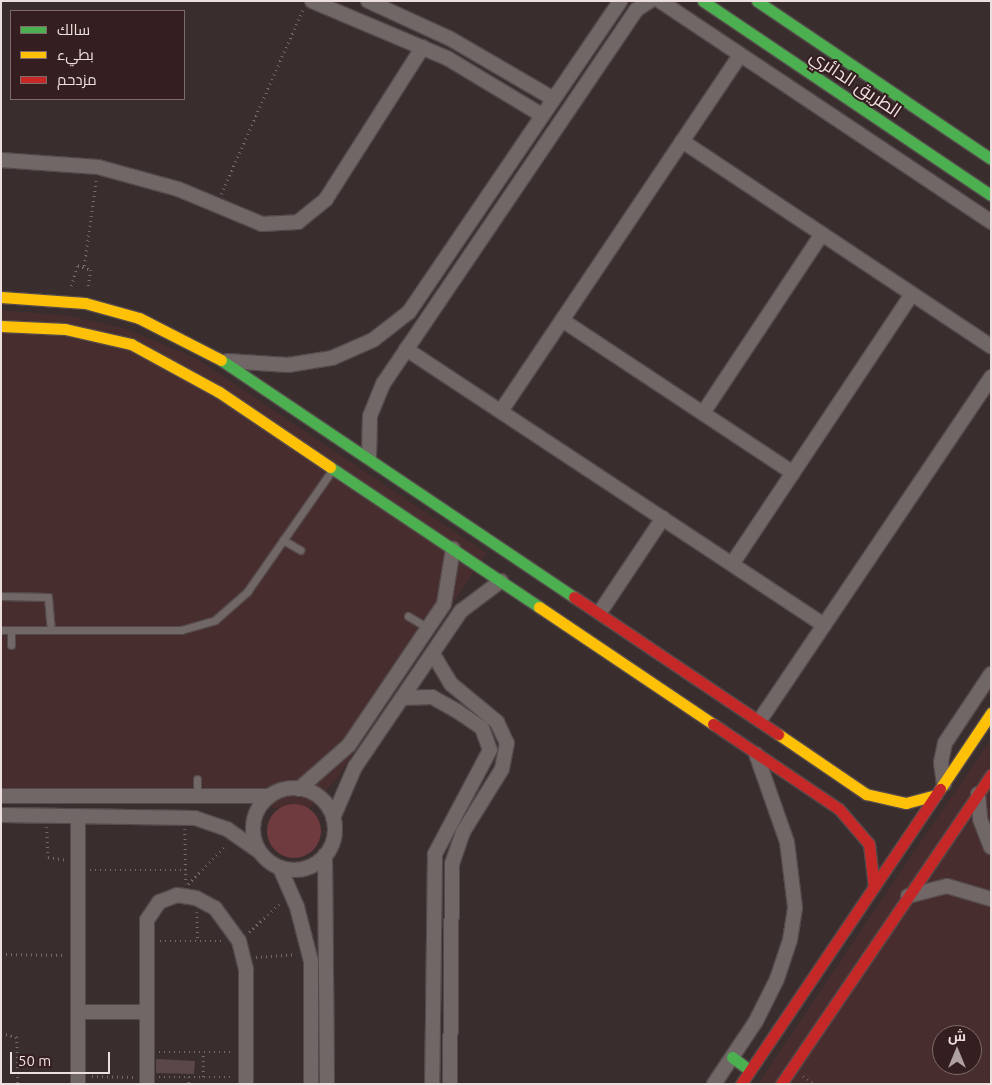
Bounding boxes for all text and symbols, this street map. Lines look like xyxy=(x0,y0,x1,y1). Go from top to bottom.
legend xyxy=(10,10,185,100)
text: سالك xyxy=(57,21,90,38)
street label: الطريق الدائري xyxy=(806,44,906,122)
text: بطيء xyxy=(57,46,94,63)
text: مزدحم xyxy=(57,71,97,88)
north arrow xyxy=(932,1025,982,1075)
text: ش xyxy=(948,1028,966,1044)
scale bar xyxy=(12,1042,112,1074)
text: 50 m xyxy=(18,1052,51,1069)

